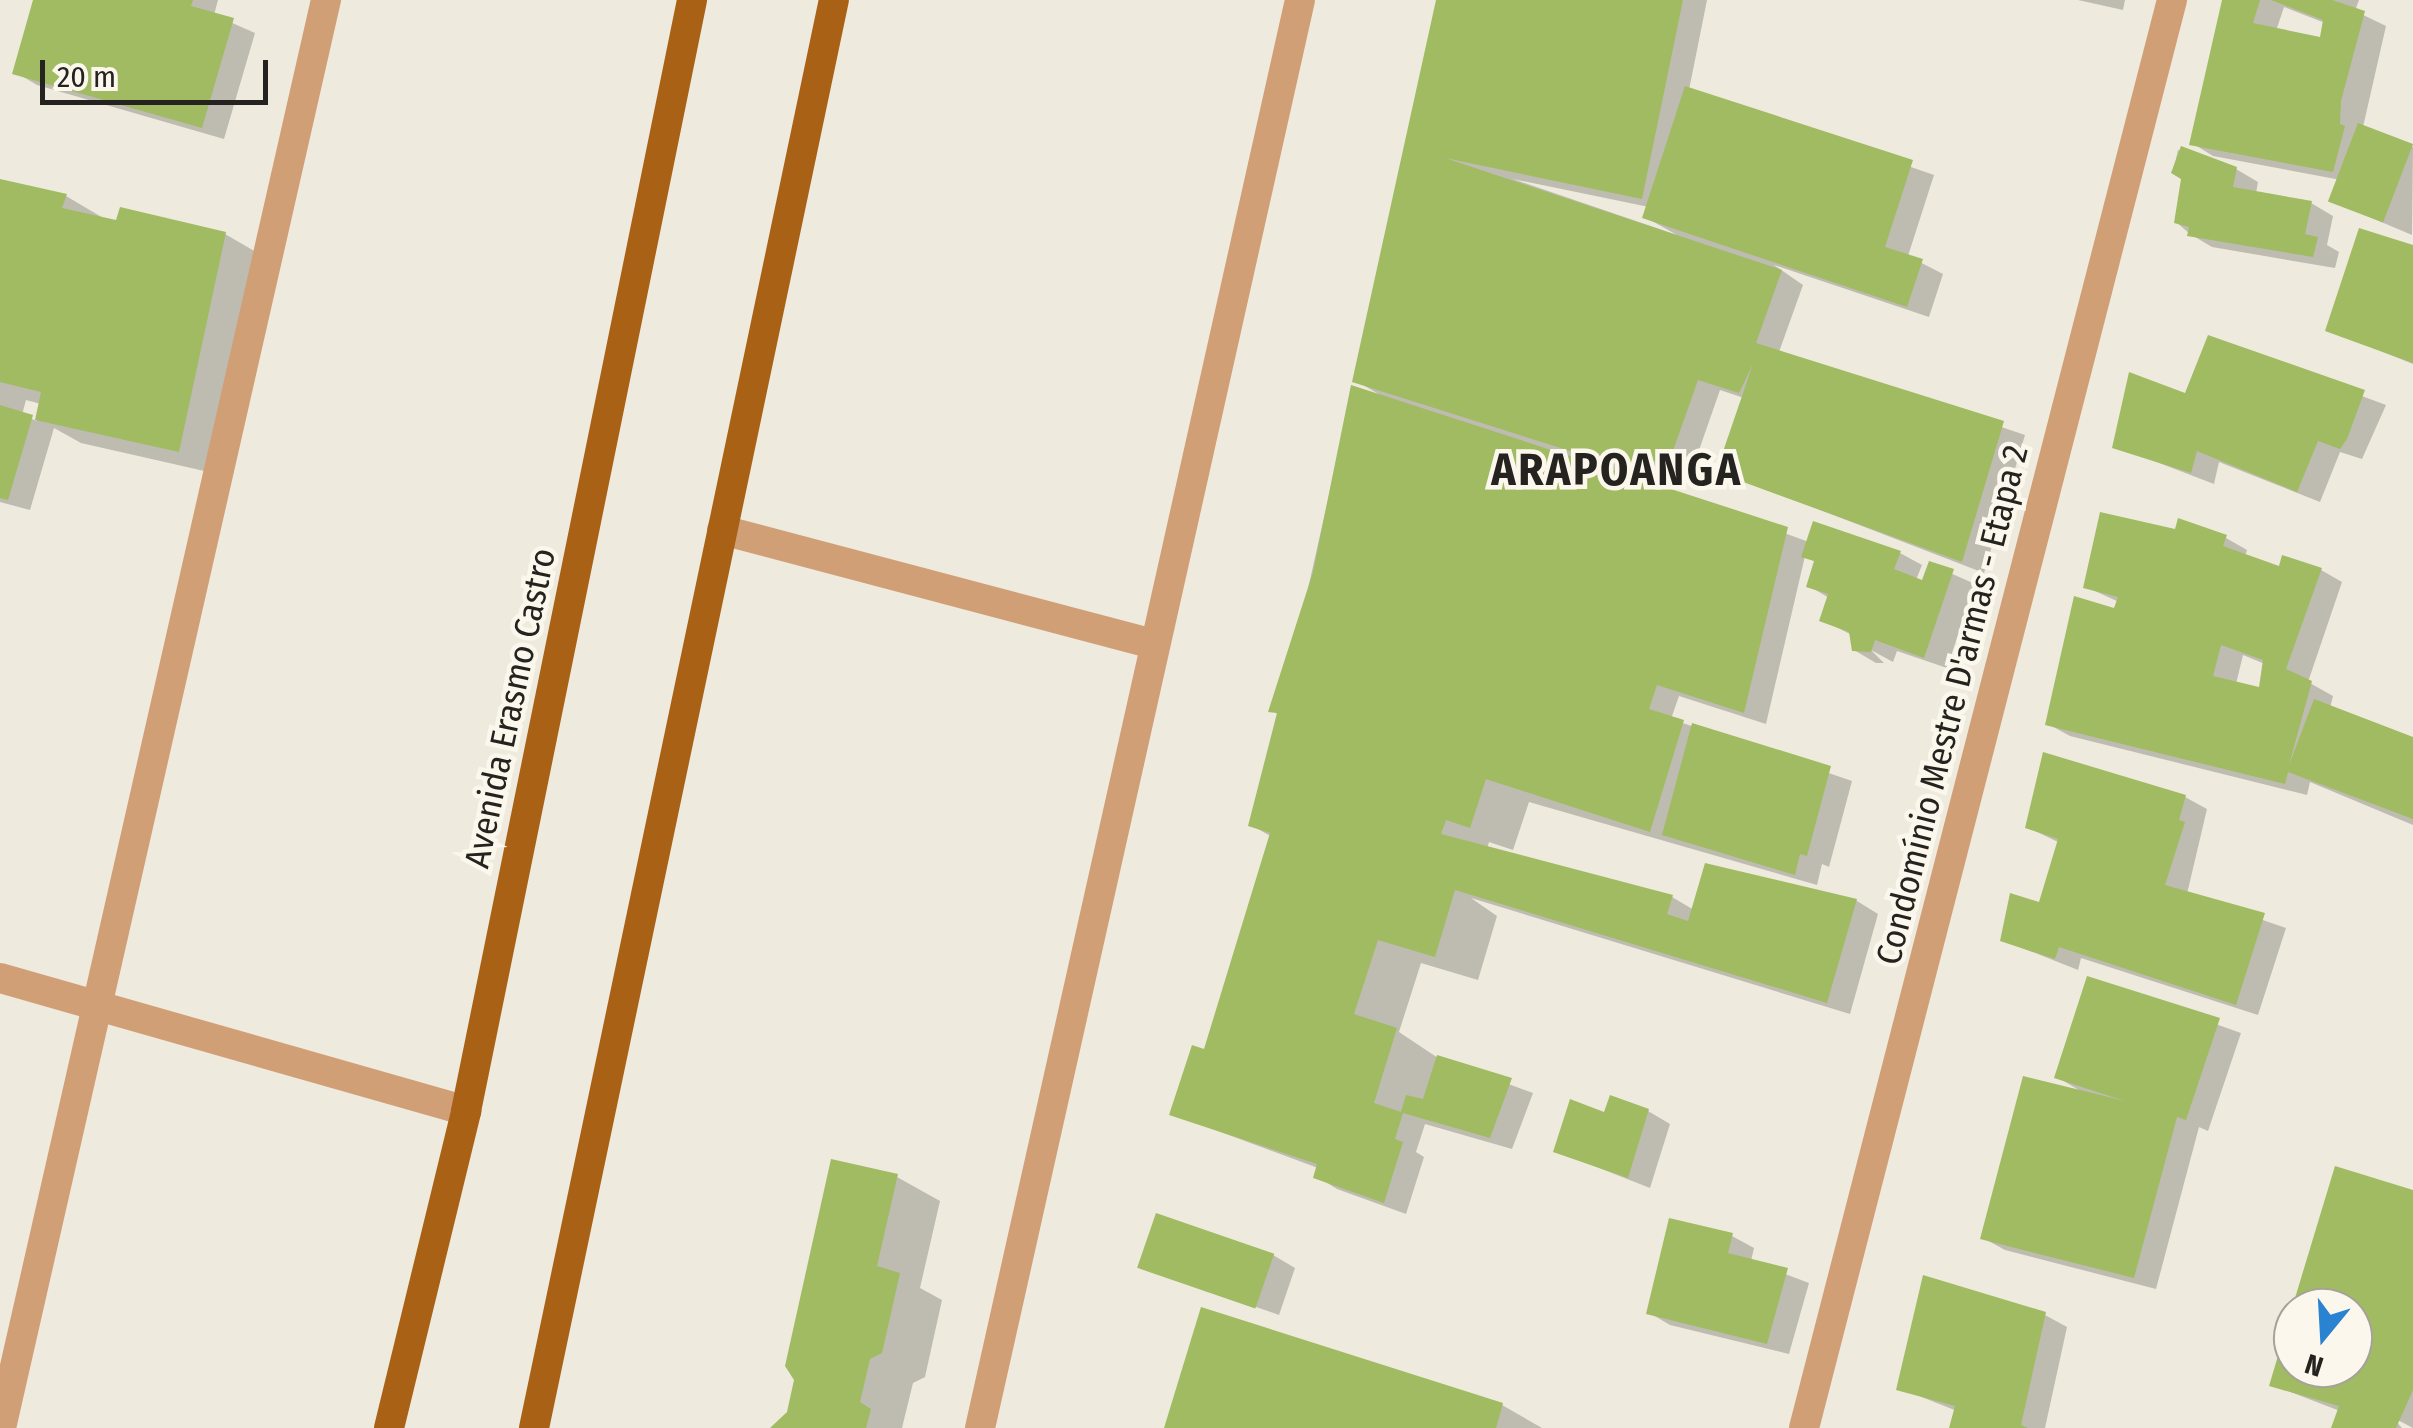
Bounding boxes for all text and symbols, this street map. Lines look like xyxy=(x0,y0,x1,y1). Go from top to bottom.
scale bar xyxy=(45,40,272,102)
text: 20 m xyxy=(57,59,116,95)
street label: Condomínio Mestre D'armas - Etapa 2 xyxy=(1867,441,2037,969)
district label: ARAPOANGA xyxy=(1491,444,1743,498)
street label: Avenida Erasmo Castro xyxy=(456,544,564,872)
north arrow xyxy=(2273,1288,2373,1388)
text: N xyxy=(2301,1347,2327,1383)

